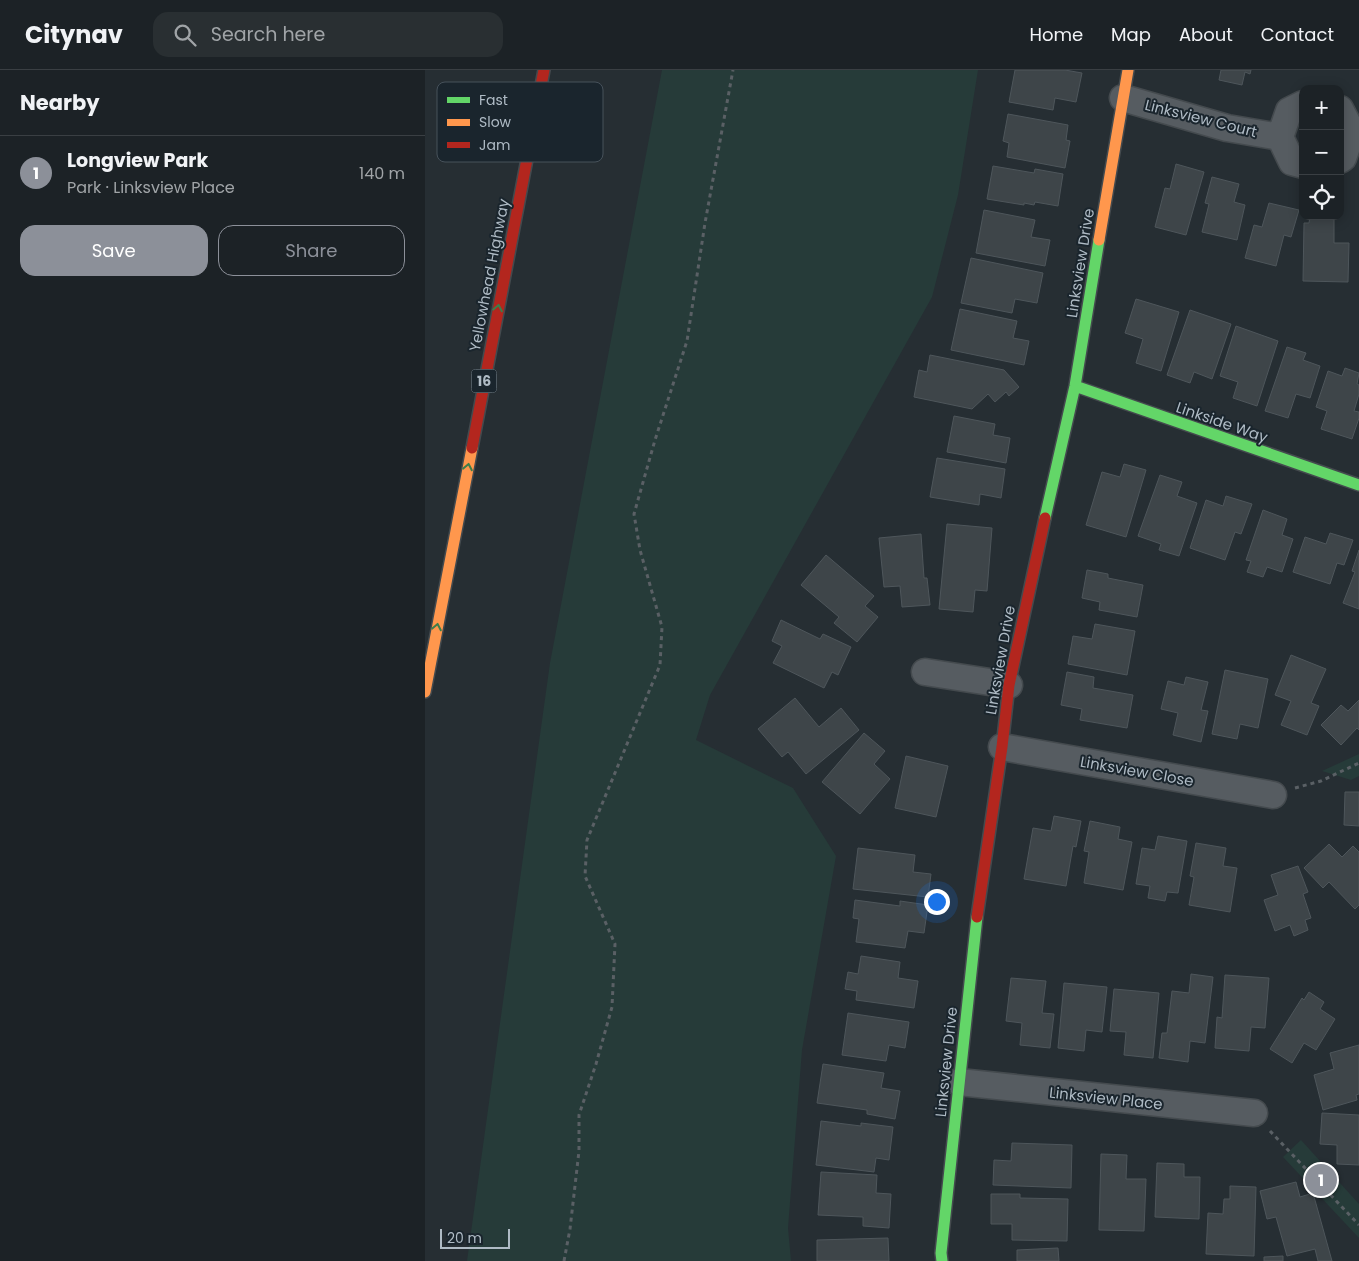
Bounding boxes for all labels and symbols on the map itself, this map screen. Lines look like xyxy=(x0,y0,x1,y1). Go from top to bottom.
legend xyxy=(437,82,603,162)
text: Fast xyxy=(479,90,508,110)
street label: Linksview Court xyxy=(1143,94,1259,142)
text: Slow xyxy=(479,112,512,132)
text: Jam xyxy=(479,135,510,155)
street label: Yellowhead Highway xyxy=(464,196,514,353)
street label: Linksview Drive xyxy=(1061,207,1099,319)
one-way arrow xyxy=(493,303,503,312)
road number: 16 xyxy=(471,370,497,392)
street label: Linkside Way xyxy=(1173,396,1271,448)
one-way arrow xyxy=(462,463,473,472)
street label: Linksview Drive xyxy=(980,604,1020,716)
one-way arrow xyxy=(432,623,442,631)
street label: Linksview Close xyxy=(1079,751,1195,791)
your location xyxy=(924,889,950,915)
street label: Linksview Drive xyxy=(930,1006,962,1118)
street label: Linksview Place xyxy=(1048,1082,1164,1114)
pin: 1 xyxy=(1305,1161,1337,1199)
scale bar xyxy=(440,1226,510,1249)

